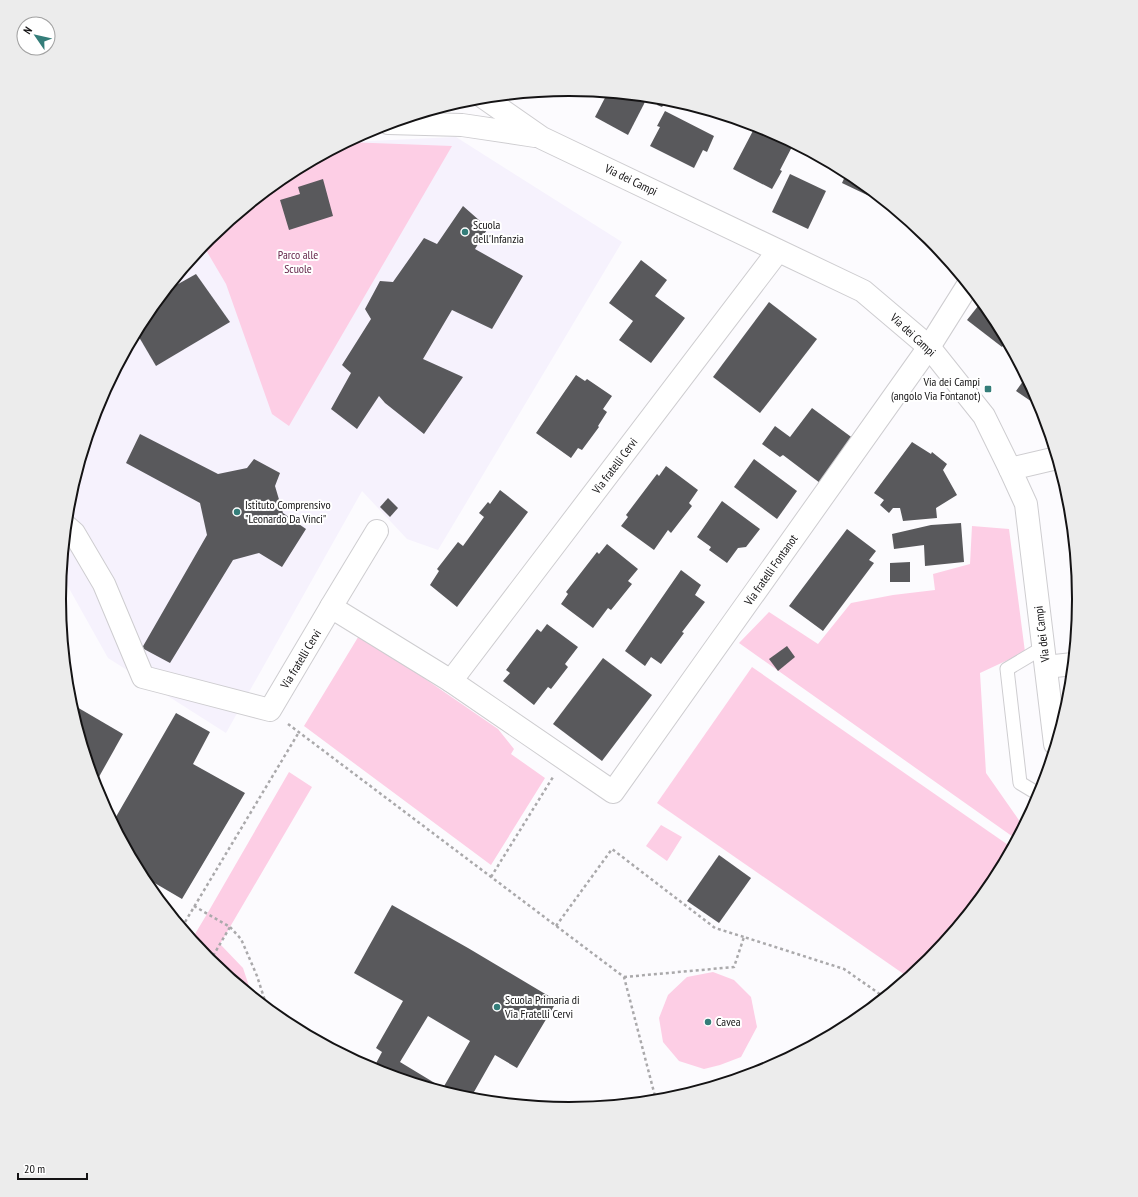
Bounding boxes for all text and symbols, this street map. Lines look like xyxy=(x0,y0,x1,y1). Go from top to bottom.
north arrow xyxy=(16,16,56,56)
text: N xyxy=(20,24,35,37)
street label: Via dei Campi xyxy=(602,160,660,199)
place label: Scuola dell'Infanzia xyxy=(473,217,524,246)
marker: Scuola dell'Infanzia xyxy=(460,227,470,237)
park label: Parco alle Scuole xyxy=(278,247,318,276)
street label: Via dei Campi xyxy=(887,309,939,359)
place label: Via dei Campi (angolo Via Fontanot) xyxy=(891,374,980,403)
marker: Via dei Campi (angolo Via Fontanot) xyxy=(983,384,993,394)
street label: Via fratelli Cervi xyxy=(588,435,641,497)
place label: Istituto Comprensivo "Leonardo Da Vinci" xyxy=(245,497,331,526)
marker: Istituto Comprensivo "Leonardo Da Vinci" xyxy=(232,507,242,517)
street label: Via fratelli Fontanot xyxy=(740,531,801,609)
street label: Via dei Campi xyxy=(1031,605,1053,664)
street label: Via fratelli Cervi xyxy=(277,626,324,692)
place label: Scuola Primaria di Via Fratelli Cervi xyxy=(504,992,580,1021)
marker: Scuola Primaria di Via Fratelli Cervi xyxy=(492,1002,502,1012)
place label: Cavea xyxy=(716,1014,741,1029)
marker: Cavea xyxy=(703,1017,713,1027)
scale bar xyxy=(18,1155,87,1181)
text: 20 m xyxy=(24,1161,45,1176)

